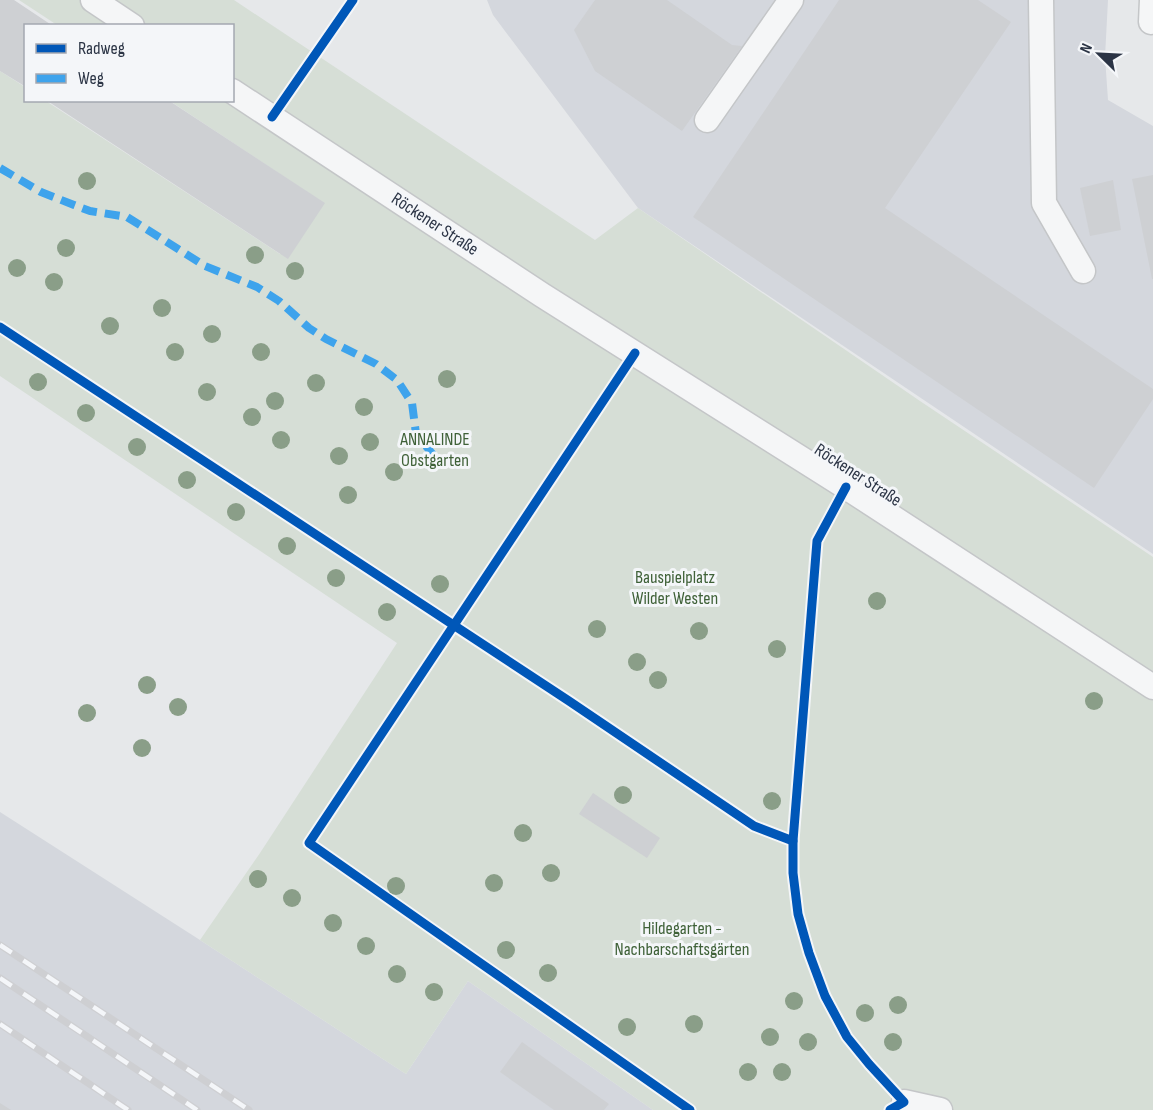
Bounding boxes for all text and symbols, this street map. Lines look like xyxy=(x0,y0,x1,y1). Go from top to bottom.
legend xyxy=(24,24,234,102)
north arrow xyxy=(1069,24,1129,84)
text: Radweg xyxy=(78,38,125,59)
text: N xyxy=(1076,41,1097,56)
text: Weg xyxy=(78,68,104,89)
street label: Röckener Straße xyxy=(388,188,482,260)
park label: ANNALINDE Obstgarten xyxy=(399,429,470,471)
street label: Röckener Straße xyxy=(811,439,905,511)
park label: Bauspielplatz Wilder Westen xyxy=(632,567,718,609)
park label: Hildegarten - Nachbarschaftsgärten xyxy=(614,918,750,960)

